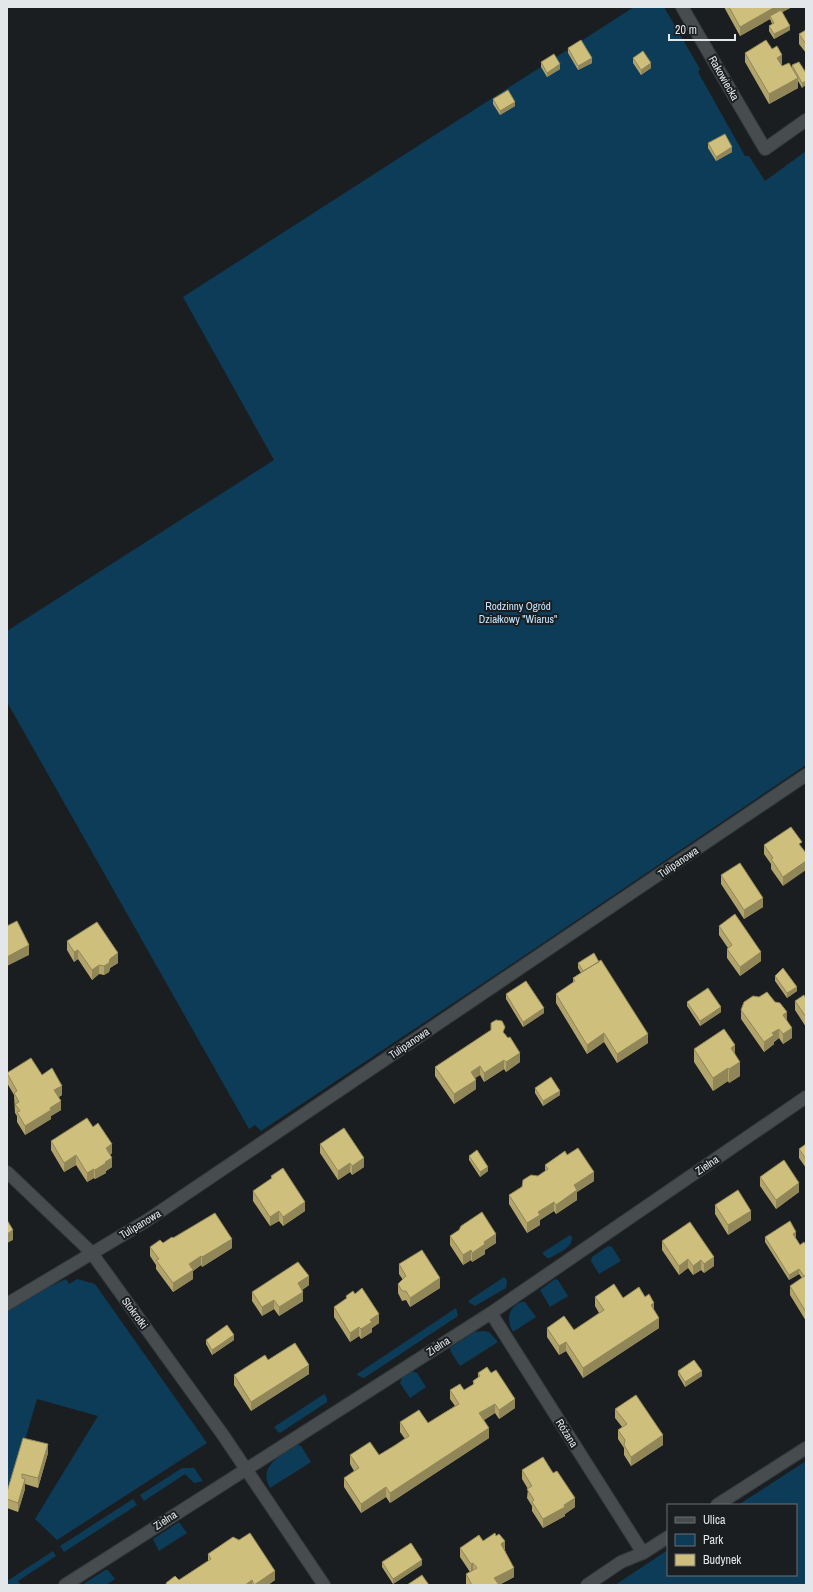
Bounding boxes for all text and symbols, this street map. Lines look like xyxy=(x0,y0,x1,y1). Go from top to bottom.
scale bar xyxy=(669,16,735,42)
text: 20 m xyxy=(675,22,697,38)
street label: Rakowiecka xyxy=(706,53,742,103)
park label: Rodzinny Ogród Działkowy "Wiarus" xyxy=(479,599,557,626)
street label: Tulipanowa xyxy=(655,843,701,881)
street label: Tulipanowa xyxy=(386,1024,432,1062)
street label: Zielna xyxy=(693,1152,721,1178)
street label: Tulipanowa xyxy=(117,1206,163,1242)
street label: Stokrotki xyxy=(119,1294,151,1332)
street label: Zielna xyxy=(424,1333,452,1359)
street label: Różana xyxy=(553,1416,581,1450)
legend xyxy=(667,1504,797,1576)
street label: Zielna xyxy=(151,1507,179,1533)
text: Ulica xyxy=(703,1512,726,1528)
text: Park xyxy=(703,1532,723,1548)
text: Budynek xyxy=(703,1552,741,1568)

